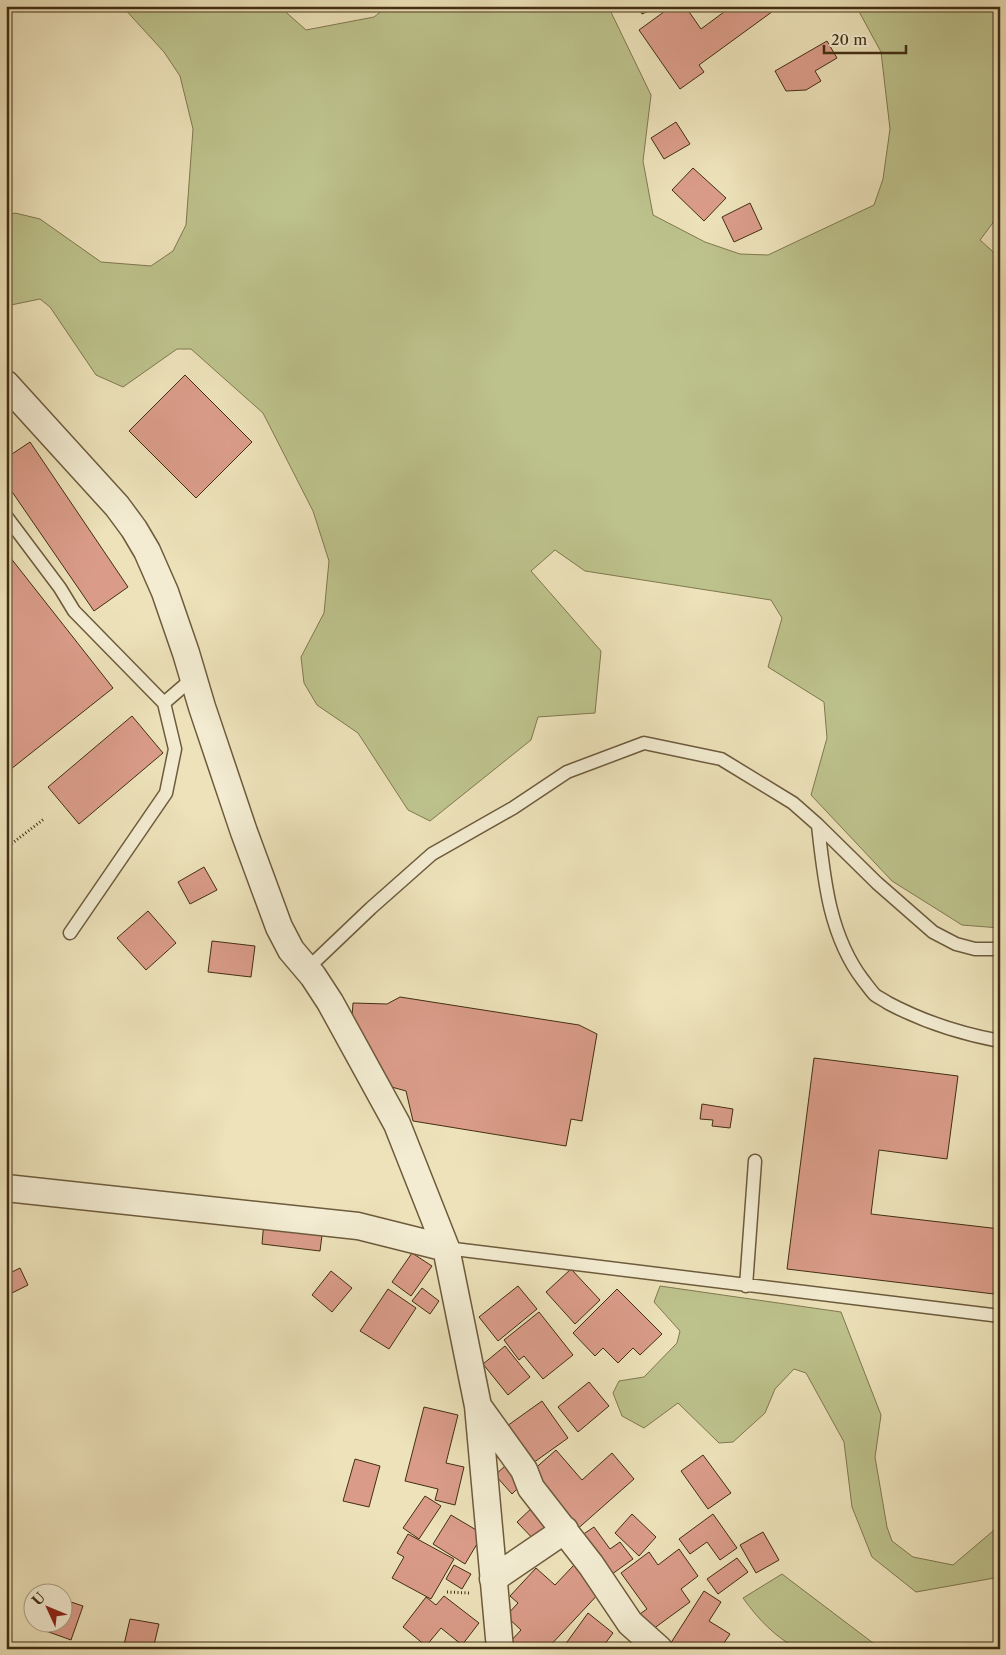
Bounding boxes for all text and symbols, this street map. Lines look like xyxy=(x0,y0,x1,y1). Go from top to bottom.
scale bar xyxy=(824,22,906,54)
text: 20 m xyxy=(831,30,867,49)
north arrow xyxy=(22,1582,72,1632)
text: U xyxy=(28,1588,50,1609)

